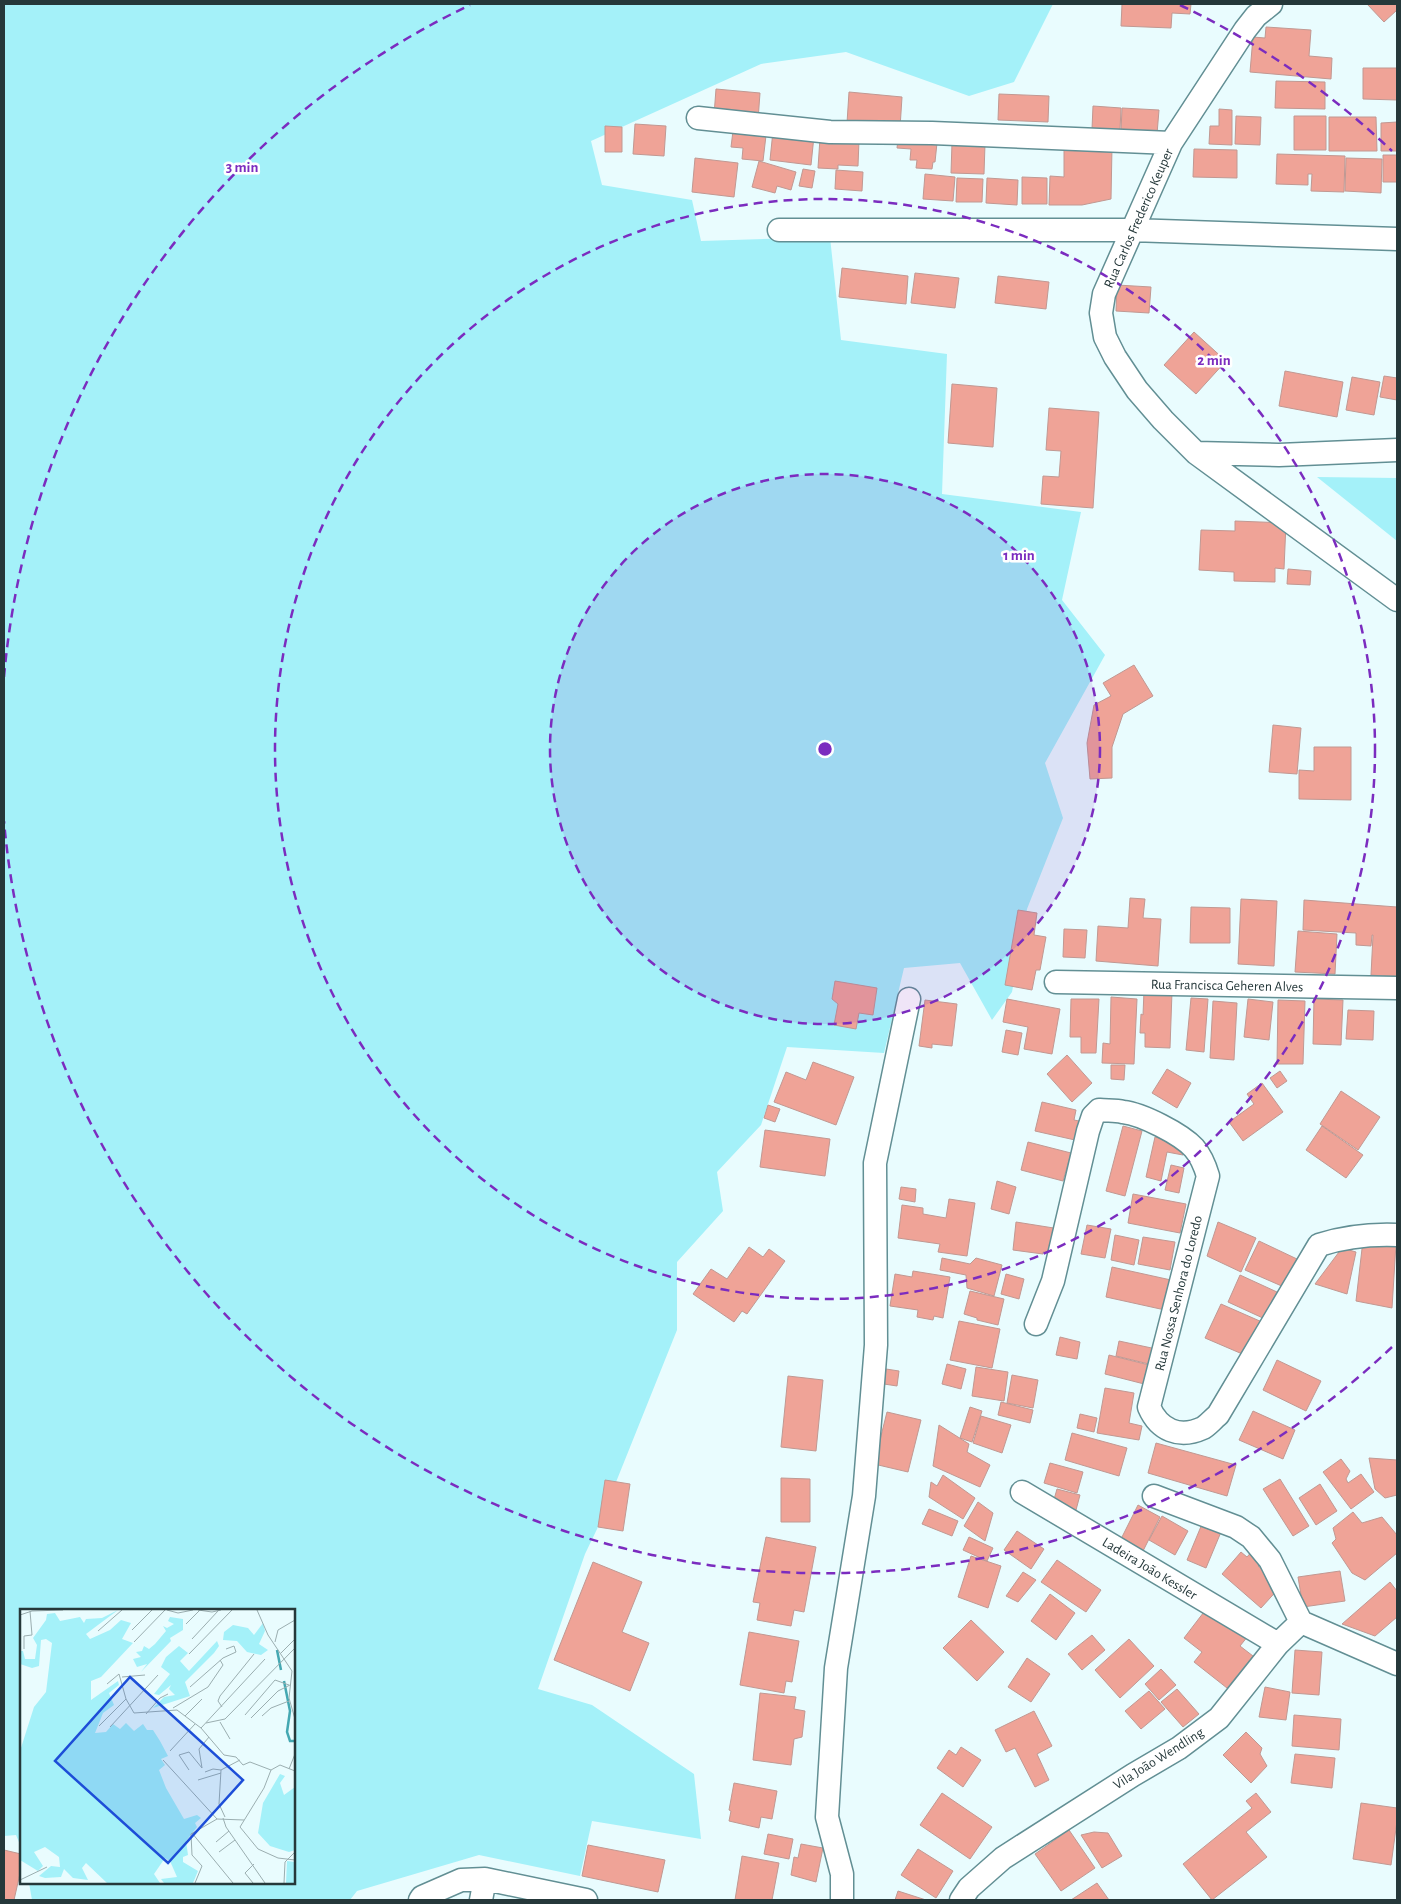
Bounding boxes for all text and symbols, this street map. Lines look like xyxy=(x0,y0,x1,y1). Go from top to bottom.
street label: Rua Carlos Frederico Keuper xyxy=(1102,146,1176,290)
text: 3 min xyxy=(226,160,258,175)
text: 2 min xyxy=(1197,353,1231,368)
text: 1 min xyxy=(1003,548,1035,563)
centre of rings xyxy=(816,740,834,758)
street label: Rua Francisca Geheren Alves xyxy=(1151,978,1303,994)
street label: Rua Nossa Senhora do Loredo xyxy=(1153,1214,1205,1372)
street label: Ladeira João Kessler xyxy=(1100,1535,1200,1603)
inset map xyxy=(20,1609,295,1884)
street label: Vila João Wendling xyxy=(1111,1725,1206,1792)

